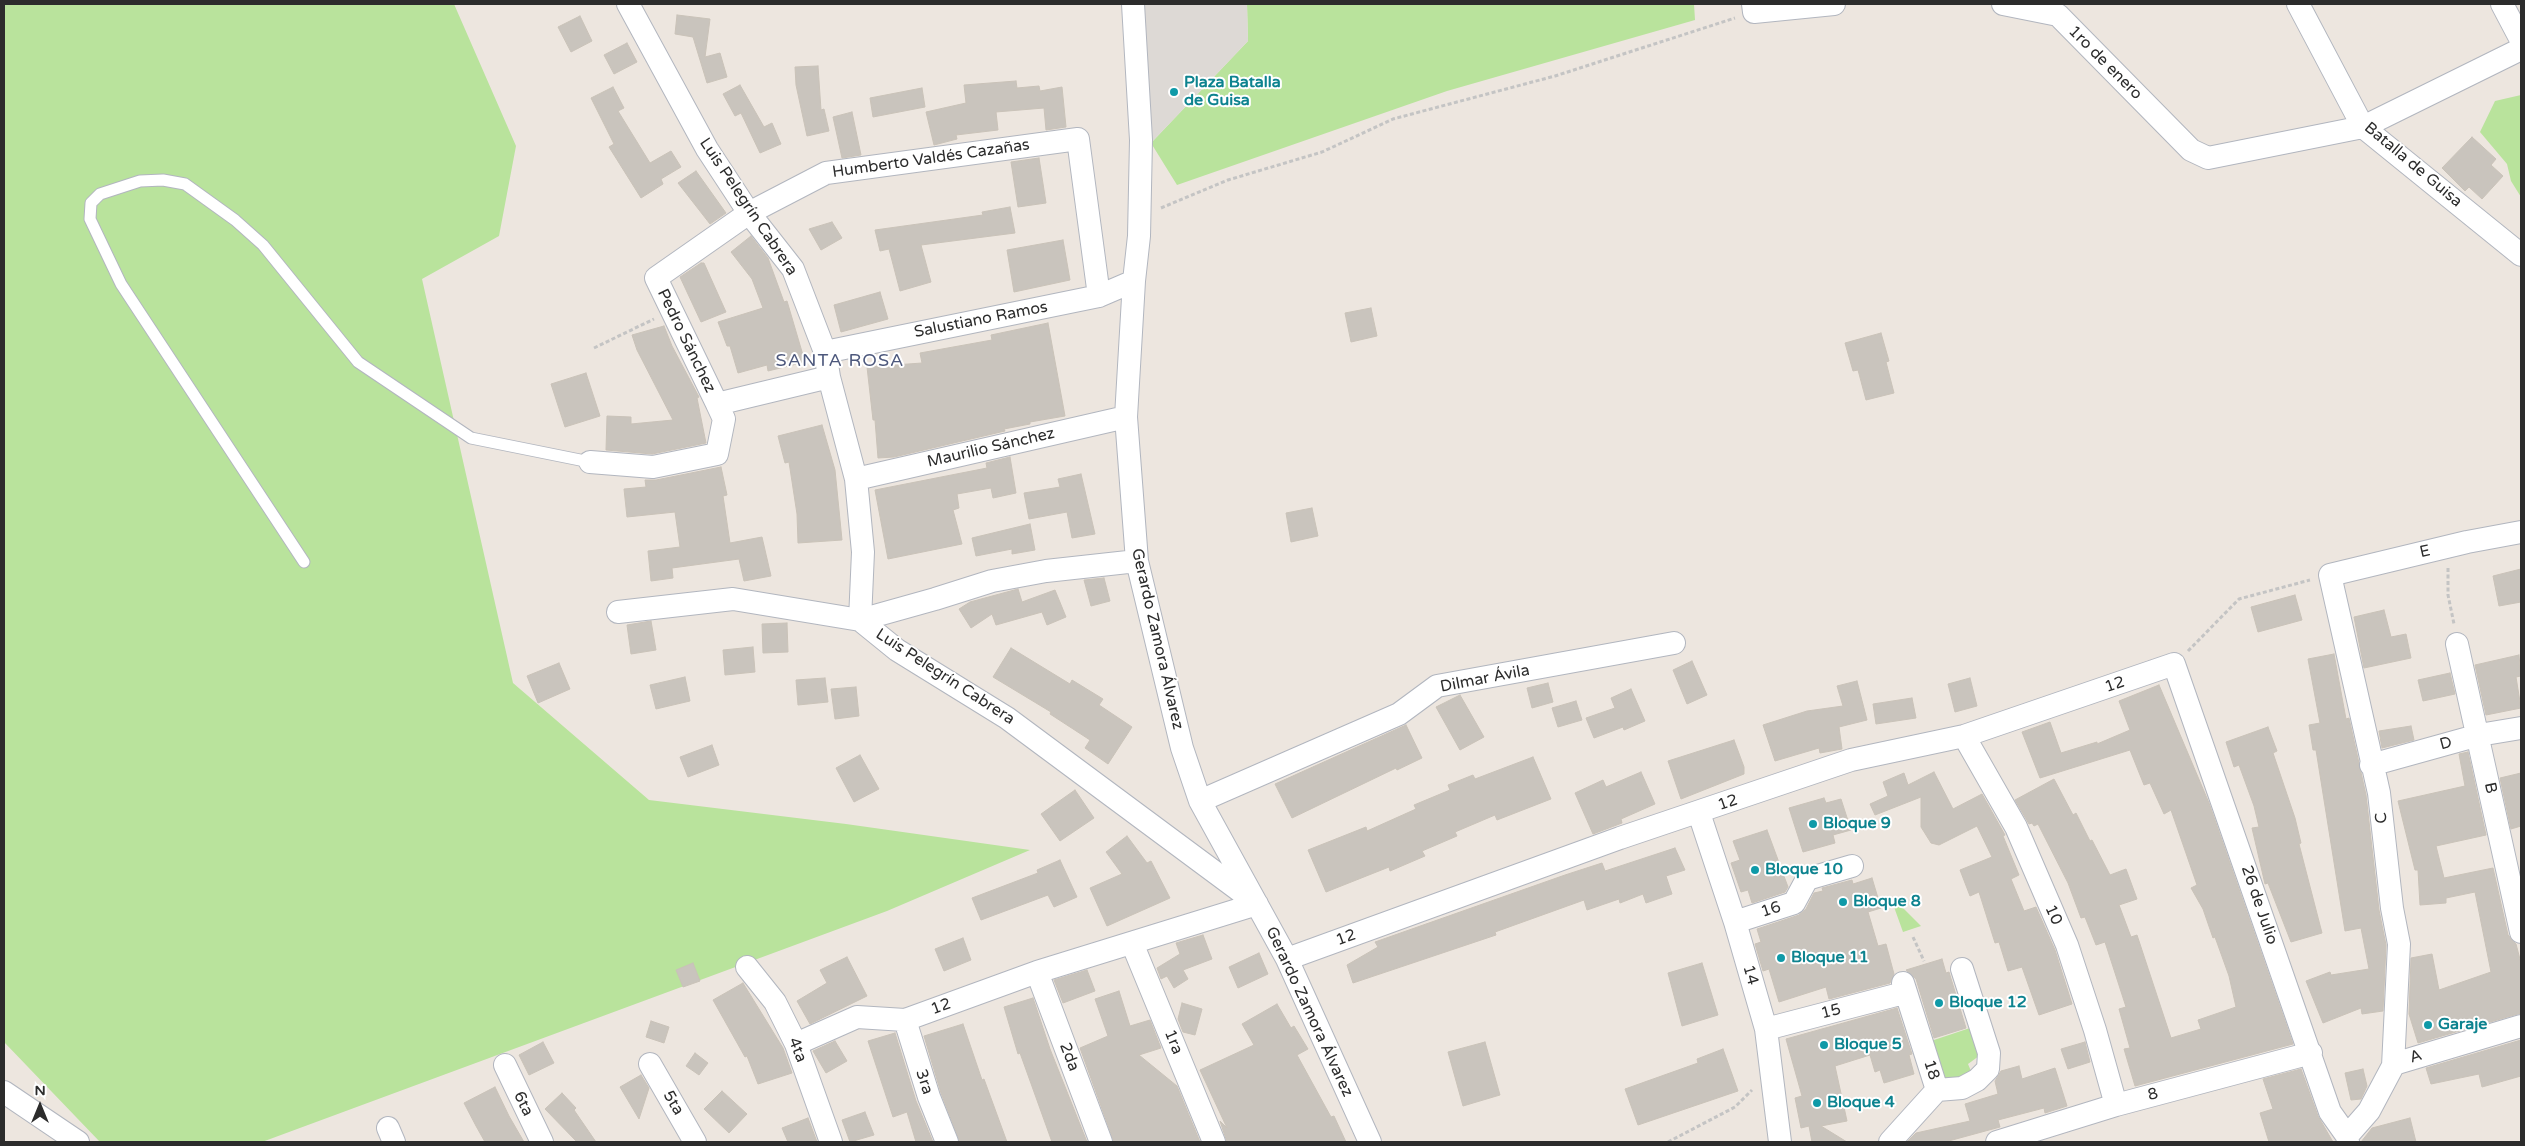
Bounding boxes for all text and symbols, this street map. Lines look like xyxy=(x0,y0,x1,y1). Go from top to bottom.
street label: 1ro de enero xyxy=(2064,22,2146,104)
place label: Plaza Batalla de Guisa xyxy=(1184,73,1281,111)
marker: Plaza Batalla de Guisa xyxy=(1168,86,1180,98)
street label: Batalla de Guisa xyxy=(2360,118,2466,212)
street label: Luis Pelegrín Cabrera xyxy=(695,135,801,279)
street label: Humberto Valdés Cazañas xyxy=(831,136,1031,182)
street label: Pedro Sánchez xyxy=(653,286,719,396)
street label: Salustiano Ramos xyxy=(913,298,1049,342)
district label: SANTA ROSA xyxy=(774,350,906,372)
street label: Maurilio Sánchez xyxy=(926,424,1056,472)
street label: E xyxy=(2418,541,2432,563)
street label: Gerardo Zamora Álvarez xyxy=(1127,547,1187,731)
street label: Luis Pelegrín Cabrera xyxy=(872,625,1018,729)
street label: Dilmar Ávila xyxy=(1439,661,1531,697)
street label: 12 xyxy=(2102,673,2128,697)
street label: D xyxy=(2438,733,2454,755)
street label: B xyxy=(2479,781,2501,795)
street label: 12 xyxy=(1715,791,1741,815)
street label: C xyxy=(2372,811,2392,825)
place label: Bloque 9 xyxy=(1823,814,1891,834)
marker: Bloque 9 xyxy=(1807,818,1819,830)
place label: Bloque 10 xyxy=(1765,860,1843,880)
street label: 26 de Julio xyxy=(2236,863,2282,947)
marker: Bloque 10 xyxy=(1749,864,1761,876)
place label: Bloque 8 xyxy=(1853,892,1921,912)
marker: Bloque 8 xyxy=(1837,896,1849,908)
street label: 16 xyxy=(1758,898,1784,922)
street label: 10 xyxy=(2040,902,2066,928)
street label: Gerardo Zamora Álvarez xyxy=(1261,924,1357,1100)
street label: 12 xyxy=(1333,926,1359,950)
place label: Bloque 11 xyxy=(1791,948,1869,968)
marker: Bloque 11 xyxy=(1775,952,1787,964)
street label: 14 xyxy=(1738,963,1762,987)
place label: Bloque 12 xyxy=(1949,993,2027,1013)
street label: 12 xyxy=(928,995,954,1019)
marker: Bloque 12 xyxy=(1933,997,1945,1009)
street label: 15 xyxy=(1819,1000,1843,1024)
place label: Garaje xyxy=(2438,1015,2487,1035)
marker: Garaje xyxy=(2422,1019,2434,1031)
street label: 1ra xyxy=(1159,1027,1187,1057)
street label: 4ta xyxy=(783,1035,811,1065)
place label: Bloque 5 xyxy=(1834,1035,1902,1055)
marker: Bloque 5 xyxy=(1818,1039,1830,1051)
street label: 2da xyxy=(1055,1040,1083,1074)
street label: A xyxy=(2407,1046,2425,1068)
street label: 18 xyxy=(1919,1057,1943,1083)
street label: 3ra xyxy=(911,1067,937,1097)
north arrow xyxy=(15,1081,65,1131)
text: N xyxy=(34,1082,46,1099)
street label: 8 xyxy=(2146,1084,2160,1106)
street label: 5ta xyxy=(658,1087,688,1119)
street label: 6ta xyxy=(509,1088,537,1120)
place label: Bloque 4 xyxy=(1827,1093,1895,1113)
marker: Bloque 4 xyxy=(1811,1097,1823,1109)

